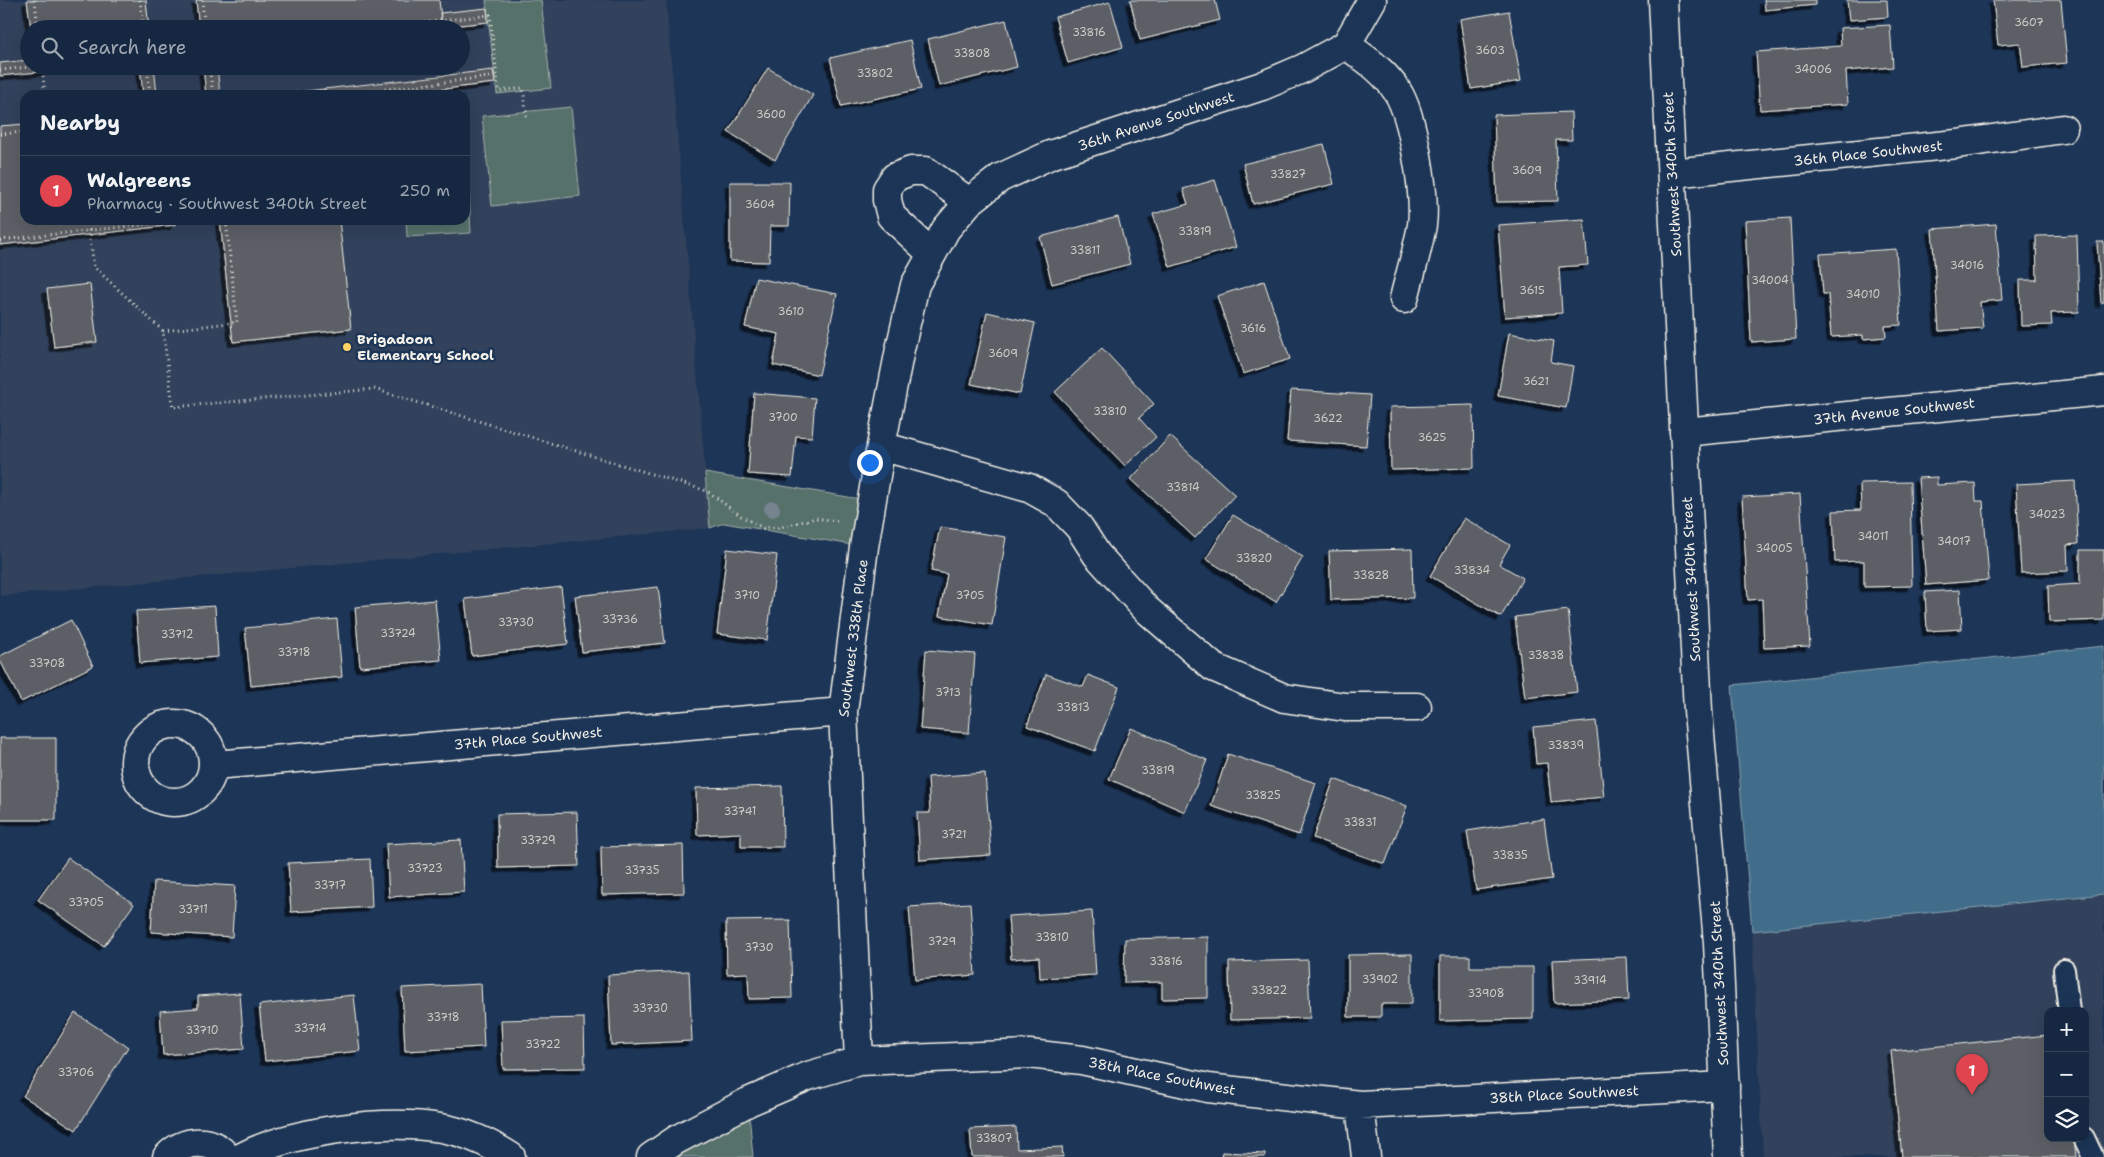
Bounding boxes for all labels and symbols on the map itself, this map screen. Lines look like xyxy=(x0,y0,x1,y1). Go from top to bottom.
house number: 3607 xyxy=(2014,15,2044,30)
house number: 33816 xyxy=(1072,25,1106,40)
house number: 3603 xyxy=(1475,43,1505,58)
house number: 33808 xyxy=(953,46,991,61)
house number: 34006 xyxy=(1794,62,1832,77)
house number: 33802 xyxy=(857,66,893,81)
street label: 36th Avenue Southwest xyxy=(1075,87,1237,155)
street label: Southwest 340th Street xyxy=(1659,91,1685,257)
house number: 3600 xyxy=(756,107,786,122)
street label: 36th Place Southwest xyxy=(1793,136,1943,170)
house number: 3609 xyxy=(1512,163,1542,178)
house number: 33827 xyxy=(1270,167,1306,182)
house number: 3604 xyxy=(745,197,775,212)
house number: 33819 xyxy=(1178,224,1212,239)
house number: 33811 xyxy=(1070,243,1100,258)
house number: 34016 xyxy=(1950,258,1984,273)
house number: 34004 xyxy=(1751,273,1789,288)
house number: 3615 xyxy=(1519,283,1545,298)
house number: 34010 xyxy=(1846,287,1880,302)
house number: 3610 xyxy=(778,304,804,319)
house number: 3616 xyxy=(1240,321,1266,336)
place label: Brigadoon Elementary School xyxy=(357,330,494,364)
marker: Brigadoon Elementary School xyxy=(341,341,353,353)
house number: 3609 xyxy=(988,346,1018,361)
house number: 3621 xyxy=(1523,374,1549,389)
street label: 37th Avenue Southwest xyxy=(1812,394,1976,428)
house number: 33810 xyxy=(1093,404,1127,419)
house number: 3700 xyxy=(768,410,798,425)
house number: 3622 xyxy=(1313,411,1343,426)
house number: 3625 xyxy=(1418,430,1447,445)
your location xyxy=(857,450,883,476)
house number: 33814 xyxy=(1166,480,1200,495)
street label: Southwest 340th Street xyxy=(1678,496,1704,662)
house number: 34023 xyxy=(2029,507,2065,522)
house number: 34011 xyxy=(1857,529,1889,544)
house number: 34017 xyxy=(1937,534,1971,549)
house number: 34005 xyxy=(1756,541,1793,556)
house number: 33820 xyxy=(1236,551,1272,566)
street label: Southwest 338th Place xyxy=(834,558,872,718)
house number: 33834 xyxy=(1454,563,1491,578)
house number: 33828 xyxy=(1353,568,1389,583)
house number: 3710 xyxy=(734,588,760,603)
house number: 3705 xyxy=(956,588,985,603)
house number: 33736 xyxy=(602,612,638,627)
house number: 33730 xyxy=(498,615,534,630)
house number: 33724 xyxy=(380,626,416,641)
house number: 33712 xyxy=(161,627,193,642)
house number: 33718 xyxy=(277,645,311,660)
house number: 33838 xyxy=(1528,648,1564,663)
house number: 33708 xyxy=(29,656,65,671)
house number: 3713 xyxy=(935,685,961,700)
house number: 33813 xyxy=(1056,700,1090,715)
street label: 37th Place Southwest xyxy=(453,723,603,753)
house number: 33839 xyxy=(1548,738,1584,753)
house number: 33819 xyxy=(1141,763,1175,778)
house number: 33825 xyxy=(1245,788,1281,803)
house number: 33741 xyxy=(724,804,756,819)
house number: 33831 xyxy=(1343,815,1377,830)
house number: 3721 xyxy=(941,827,967,842)
house number: 33729 xyxy=(520,833,556,848)
house number: 33835 xyxy=(1492,848,1528,863)
house number: 33723 xyxy=(407,861,443,876)
house number: 33735 xyxy=(625,863,660,878)
house number: 33717 xyxy=(314,878,347,893)
house number: 33705 xyxy=(68,895,104,910)
street label: Southwest 340th Street xyxy=(1706,900,1732,1066)
house number: 33711 xyxy=(178,902,208,917)
house number: 33810 xyxy=(1035,930,1069,945)
house number: 3729 xyxy=(928,934,956,949)
house number: 3730 xyxy=(745,940,773,955)
house number: 33816 xyxy=(1149,954,1183,969)
house number: 33902 xyxy=(1362,972,1398,987)
house number: 33914 xyxy=(1573,973,1607,988)
house number: 33822 xyxy=(1251,983,1287,998)
house number: 33908 xyxy=(1468,986,1504,1001)
house number: 33730 xyxy=(632,1001,668,1016)
house number: 33718 xyxy=(426,1010,460,1025)
house number: 33714 xyxy=(294,1021,327,1036)
house number: 33710 xyxy=(186,1023,218,1038)
house number: 33722 xyxy=(525,1037,561,1052)
street label: 38th Place Southwest xyxy=(1087,1053,1237,1099)
pin: 1 xyxy=(1956,1054,1988,1095)
house number: 33706 xyxy=(58,1065,94,1080)
street label: 38th Place Southwest xyxy=(1489,1081,1639,1107)
house number: 33807 xyxy=(976,1131,1013,1146)

